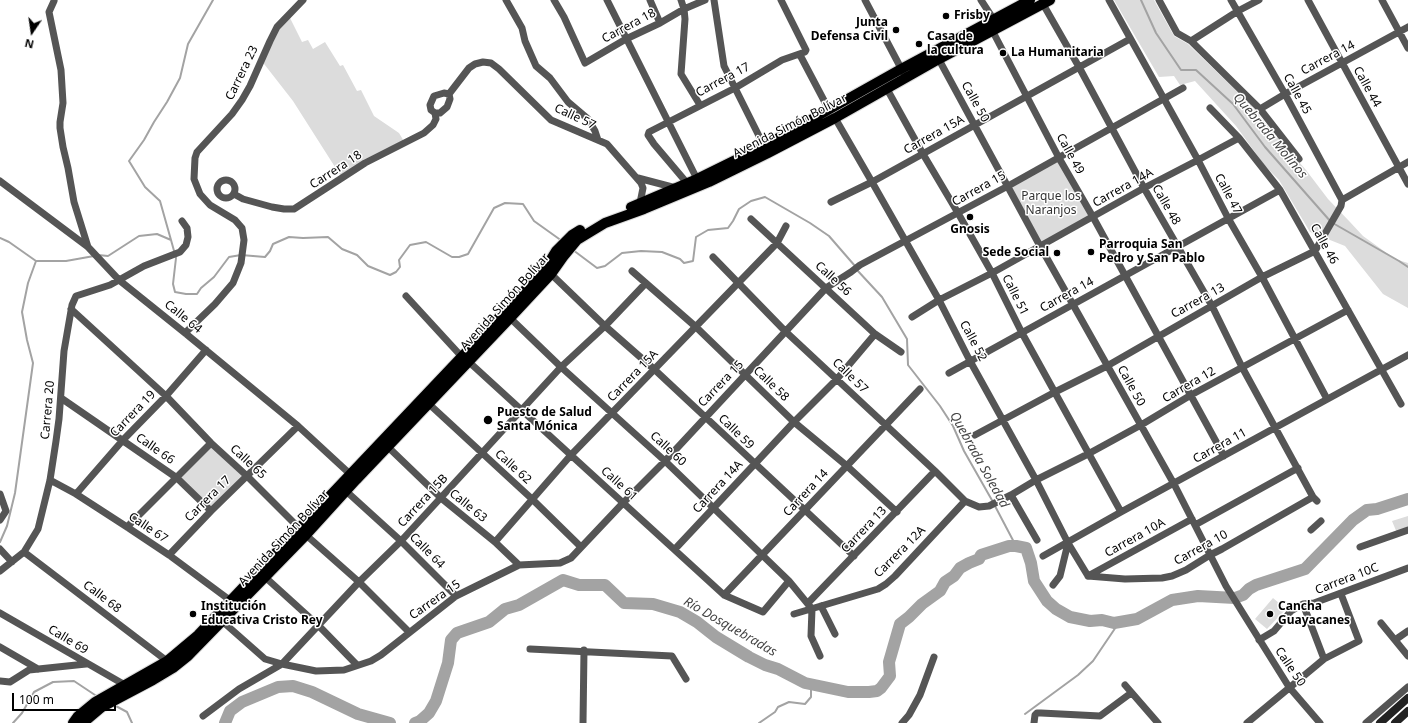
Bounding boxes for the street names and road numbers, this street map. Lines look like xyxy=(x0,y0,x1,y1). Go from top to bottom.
street label: Carrera 18 xyxy=(600,6,658,46)
street label: Carrera 14 xyxy=(1299,38,1357,78)
street label: Carrera 23 xyxy=(223,43,261,103)
street label: Carrera 17 xyxy=(694,60,752,100)
street label: Calle 44 xyxy=(1350,64,1384,110)
street label: Calle 45 xyxy=(1280,71,1314,117)
street label: Calle 50 xyxy=(958,79,992,125)
street label: Avenida Simón Bolívar xyxy=(731,91,849,161)
street label: Calle 57 xyxy=(552,101,598,133)
street label: Carrera 15A xyxy=(901,113,967,157)
street label: Calle 49 xyxy=(1053,131,1087,177)
street label: Carrera 18 xyxy=(307,148,365,192)
street label: Carrera 14A xyxy=(1090,166,1156,210)
street label: Carrera 15 xyxy=(950,168,1008,210)
street label: Calle 47 xyxy=(1211,171,1245,217)
street label: Calle 48 xyxy=(1149,182,1183,228)
street label: Calle 46 xyxy=(1307,221,1341,267)
street label: Avenida Simón Bolívar xyxy=(457,250,553,354)
street label: Calle 56 xyxy=(812,259,854,299)
street label: Calle 51 xyxy=(999,272,1031,318)
street label: Carrera 14 xyxy=(1038,274,1096,316)
street label: Carrera 13 xyxy=(1169,280,1227,322)
street label: Calle 64 xyxy=(161,298,205,336)
street label: Calle 52 xyxy=(956,318,990,364)
street label: Carrera 15A xyxy=(605,347,661,405)
street label: Calle 57 xyxy=(829,355,871,397)
street label: Carrera 15 xyxy=(695,358,747,410)
street label: Calle 58 xyxy=(750,363,792,405)
street label: Calle 50 xyxy=(1114,363,1148,409)
street label: Carrera 12 xyxy=(1160,364,1218,406)
street label: Carrera 20 xyxy=(38,380,58,440)
street label: Carrera 19 xyxy=(107,388,159,440)
street label: Calle 59 xyxy=(715,411,757,453)
street label: Carrera 11 xyxy=(1191,425,1249,467)
street label: Calle 60 xyxy=(647,429,689,469)
street label: Calle 66 xyxy=(133,430,177,468)
street label: Calle 65 xyxy=(227,442,269,482)
street label: Calle 62 xyxy=(492,447,534,487)
street label: Carrera 14A xyxy=(690,458,746,516)
street label: Calle 61 xyxy=(598,464,640,504)
street label: Carrera 14 xyxy=(781,466,831,520)
street label: Carrera 15B xyxy=(395,472,451,530)
street label: Carrera 17 xyxy=(182,473,234,525)
street label: Avenida Simón Bolívar xyxy=(236,487,332,589)
street label: Calle 63 xyxy=(446,487,490,525)
street label: Carrera 13 xyxy=(838,504,890,556)
street label: Calle 67 xyxy=(126,510,170,546)
street label: Carrera 10A xyxy=(1102,516,1168,560)
street label: Carrera 12A xyxy=(871,523,929,581)
street label: Carrera 10 xyxy=(1172,527,1230,569)
street label: Calle 64 xyxy=(406,530,448,572)
street label: Carrera 10C xyxy=(1313,560,1381,598)
street label: Carrera 15 xyxy=(407,577,463,623)
street label: Calle 68 xyxy=(80,578,124,616)
street label: Calle 69 xyxy=(45,622,91,658)
street label: Calle 50 xyxy=(1272,645,1308,689)

